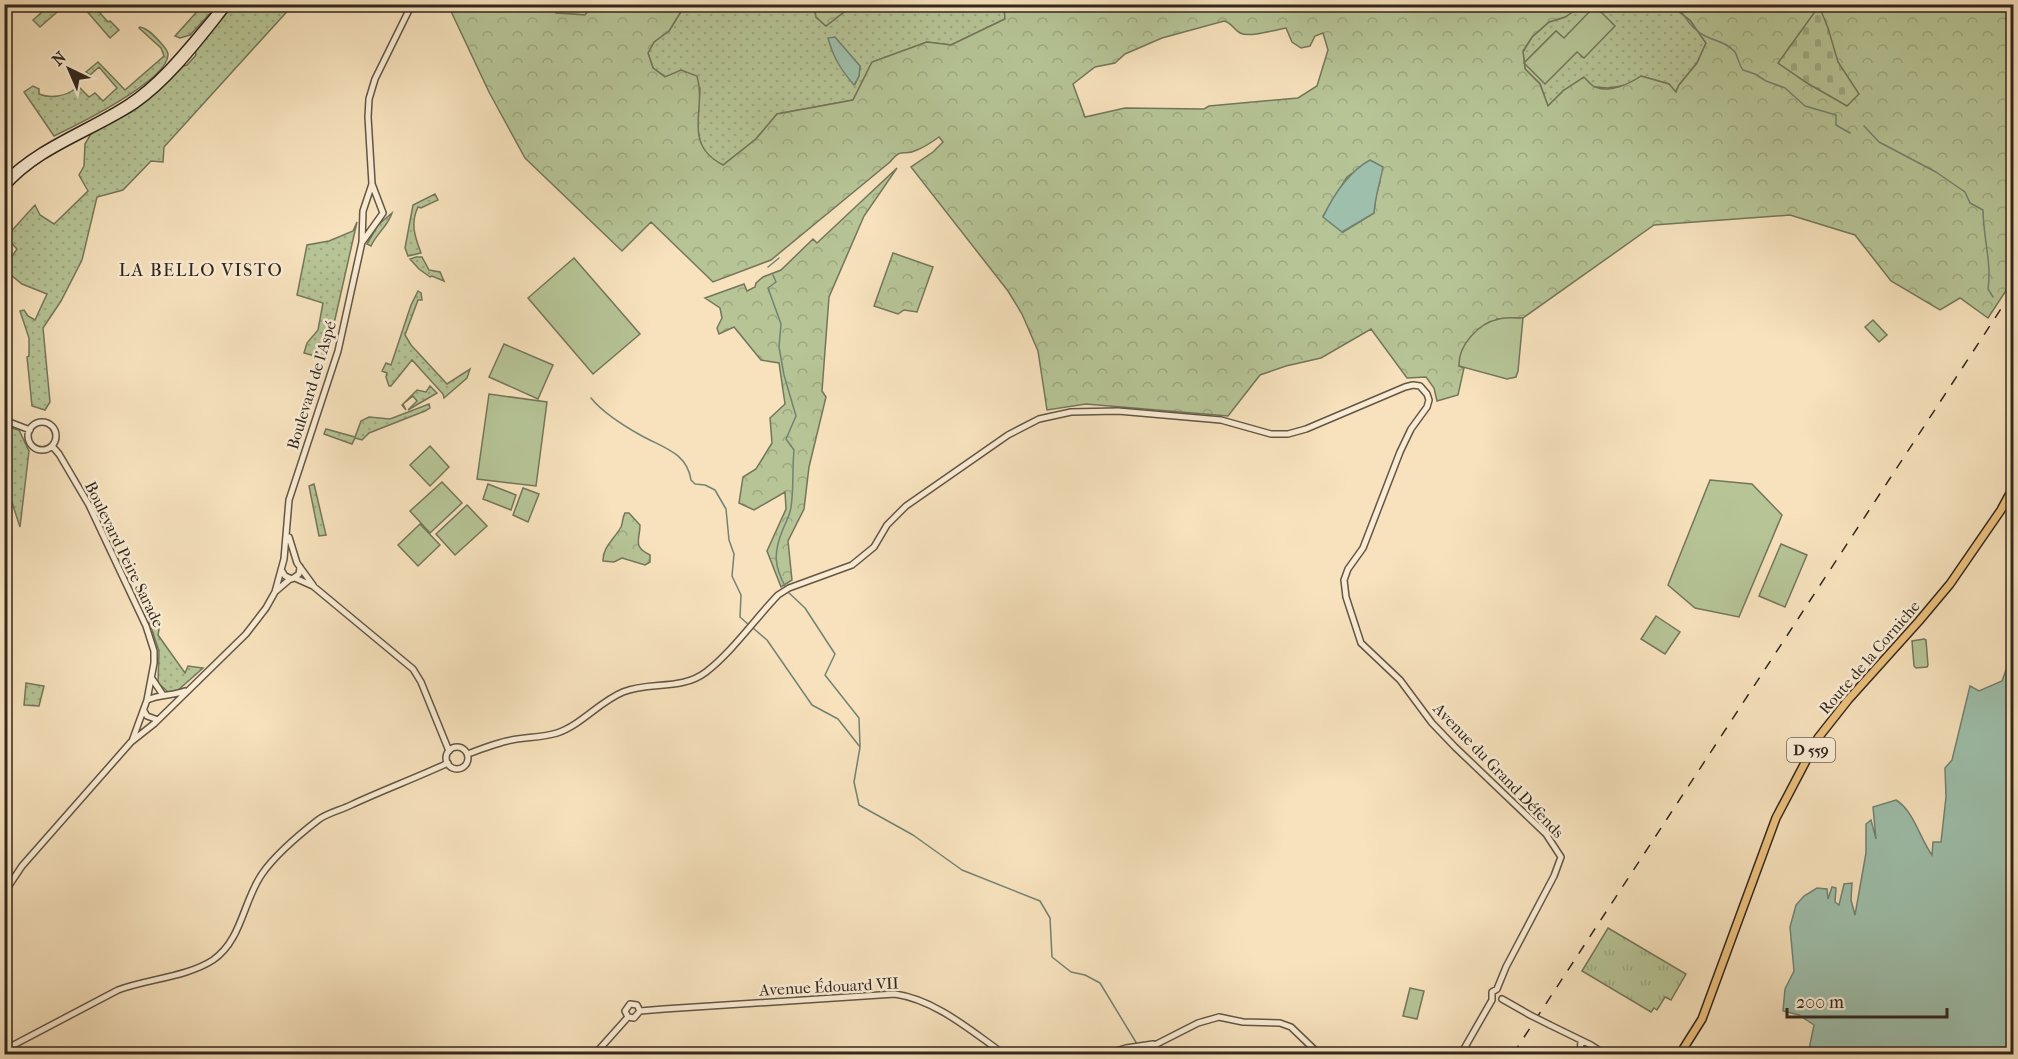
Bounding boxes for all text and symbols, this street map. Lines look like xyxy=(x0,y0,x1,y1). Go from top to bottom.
north arrow xyxy=(39,39,99,99)
text: N xyxy=(48,47,71,70)
district label: LA BELLO VISTO xyxy=(119,260,283,281)
street label: Boulevard de l'Aspé xyxy=(283,318,340,452)
street label: Boulevard Peire Sarade xyxy=(81,478,168,630)
street label: Route de la Corniche xyxy=(1815,597,1924,718)
street label: Avenue du Grand Défends xyxy=(1429,698,1568,842)
road number: D 559 xyxy=(1787,738,1835,762)
street label: Avenue Édouard VII xyxy=(758,972,899,1000)
scale bar xyxy=(1787,981,1948,1019)
text: 200 m xyxy=(1796,992,1844,1013)

